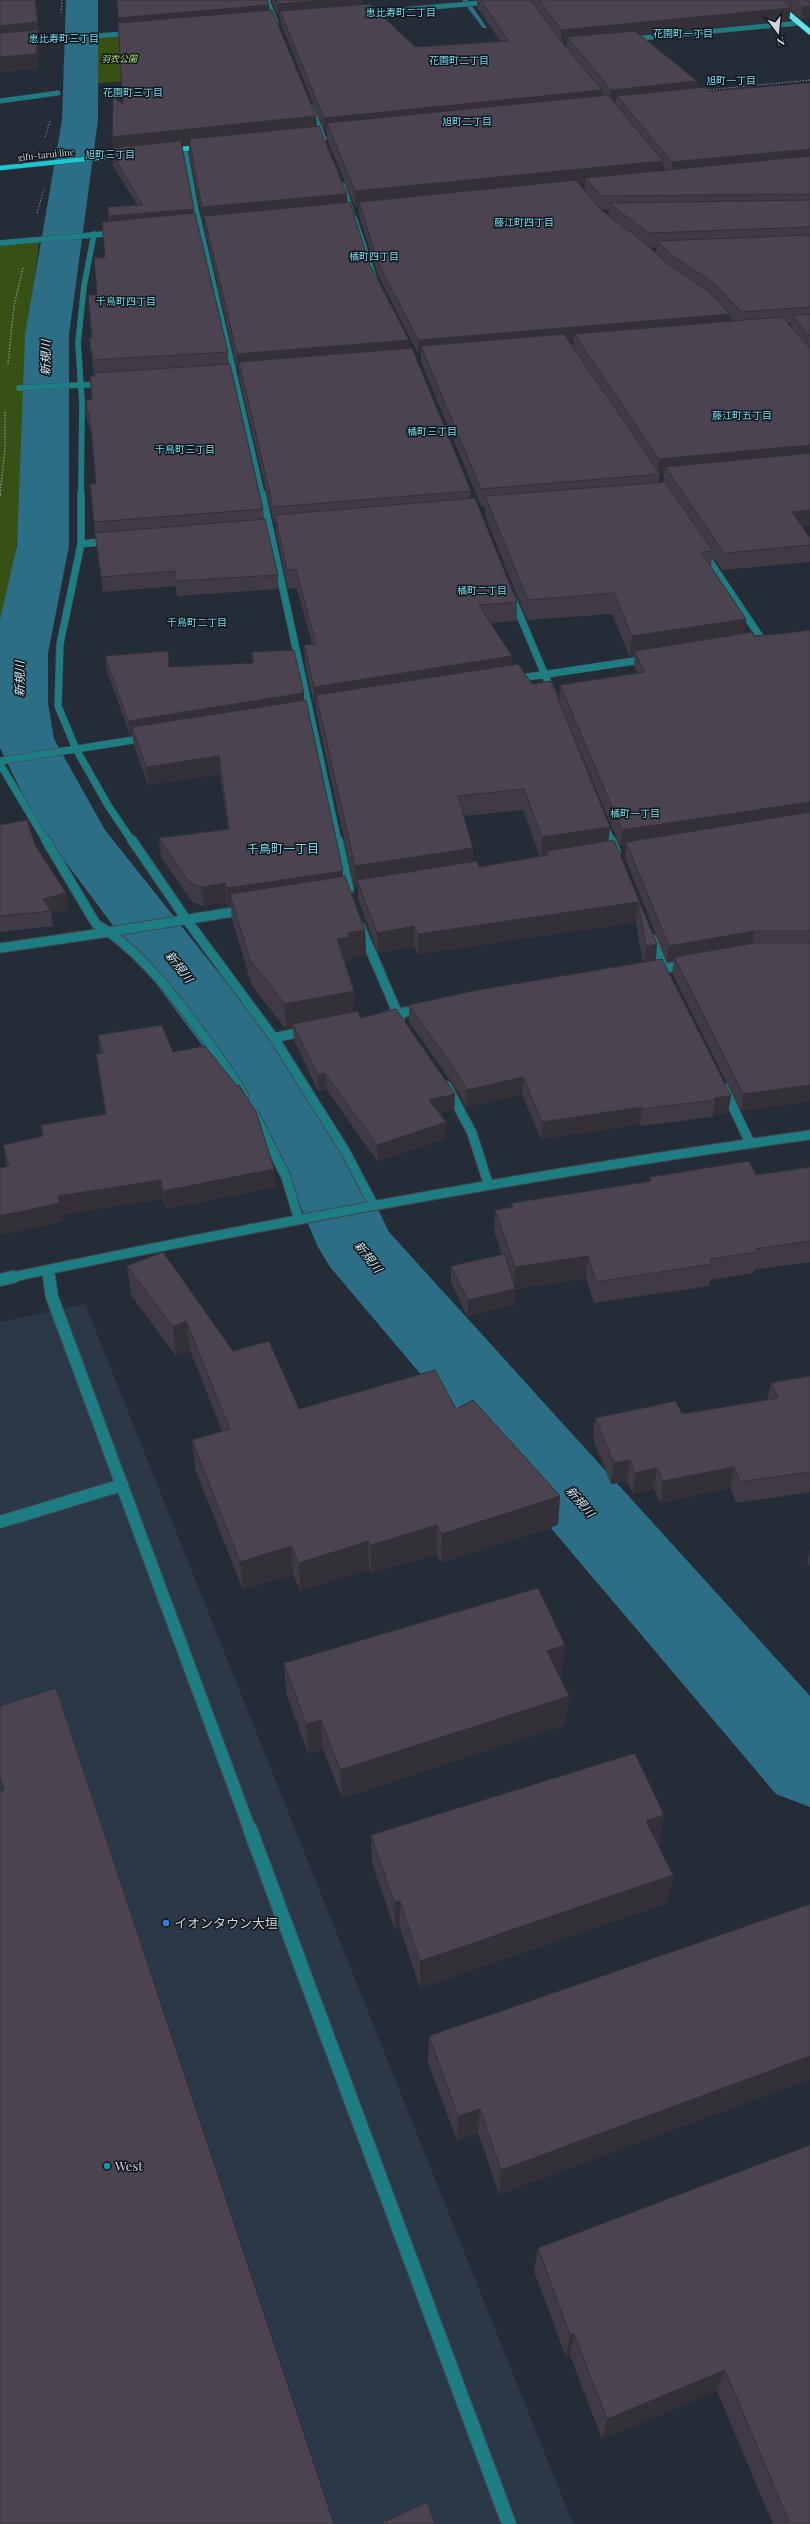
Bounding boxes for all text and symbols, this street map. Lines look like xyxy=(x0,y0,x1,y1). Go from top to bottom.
district label: 恵比寿町二丁目 xyxy=(366,5,436,19)
north arrow xyxy=(758,12,798,52)
district label: 花園町一丁目 xyxy=(653,26,713,40)
district label: 恵比寿町三丁目 xyxy=(29,31,99,45)
text: N xyxy=(775,34,787,50)
park label: 羽衣公園 xyxy=(101,52,139,64)
district label: 花園町二丁目 xyxy=(429,53,489,67)
district label: 旭町一丁目 xyxy=(706,73,756,87)
district label: 花園町三丁目 xyxy=(103,85,163,99)
district label: 旭町二丁目 xyxy=(442,114,492,128)
street label: gifu-tarui line xyxy=(17,145,75,163)
district label: 旭町三丁目 xyxy=(85,147,135,161)
district label: 藤江町四丁目 xyxy=(494,215,554,229)
district label: 橘町四丁目 xyxy=(349,249,399,263)
district label: 千鳥町四丁目 xyxy=(96,294,156,308)
water label: 新規川 xyxy=(37,338,53,376)
district label: 藤江町五丁目 xyxy=(712,408,772,422)
district label: 橘町三丁目 xyxy=(407,424,457,438)
district label: 千鳥町三丁目 xyxy=(155,442,215,456)
district label: 橘町二丁目 xyxy=(457,583,507,597)
district label: 千鳥町二丁目 xyxy=(167,615,227,629)
water label: 新規川 xyxy=(11,659,27,697)
district label: 橘町一丁目 xyxy=(610,806,660,820)
district label: 千鳥町一丁目 xyxy=(247,840,319,856)
water label: 新規川 xyxy=(162,947,198,987)
water label: 新規川 xyxy=(351,1237,387,1277)
water label: 新規川 xyxy=(563,1483,600,1522)
place label: イオンタウン大垣 xyxy=(174,1914,278,1931)
marker: イオンタウン大垣 xyxy=(161,1918,171,1928)
place label: West xyxy=(114,2157,143,2174)
marker: West xyxy=(102,2161,112,2171)

